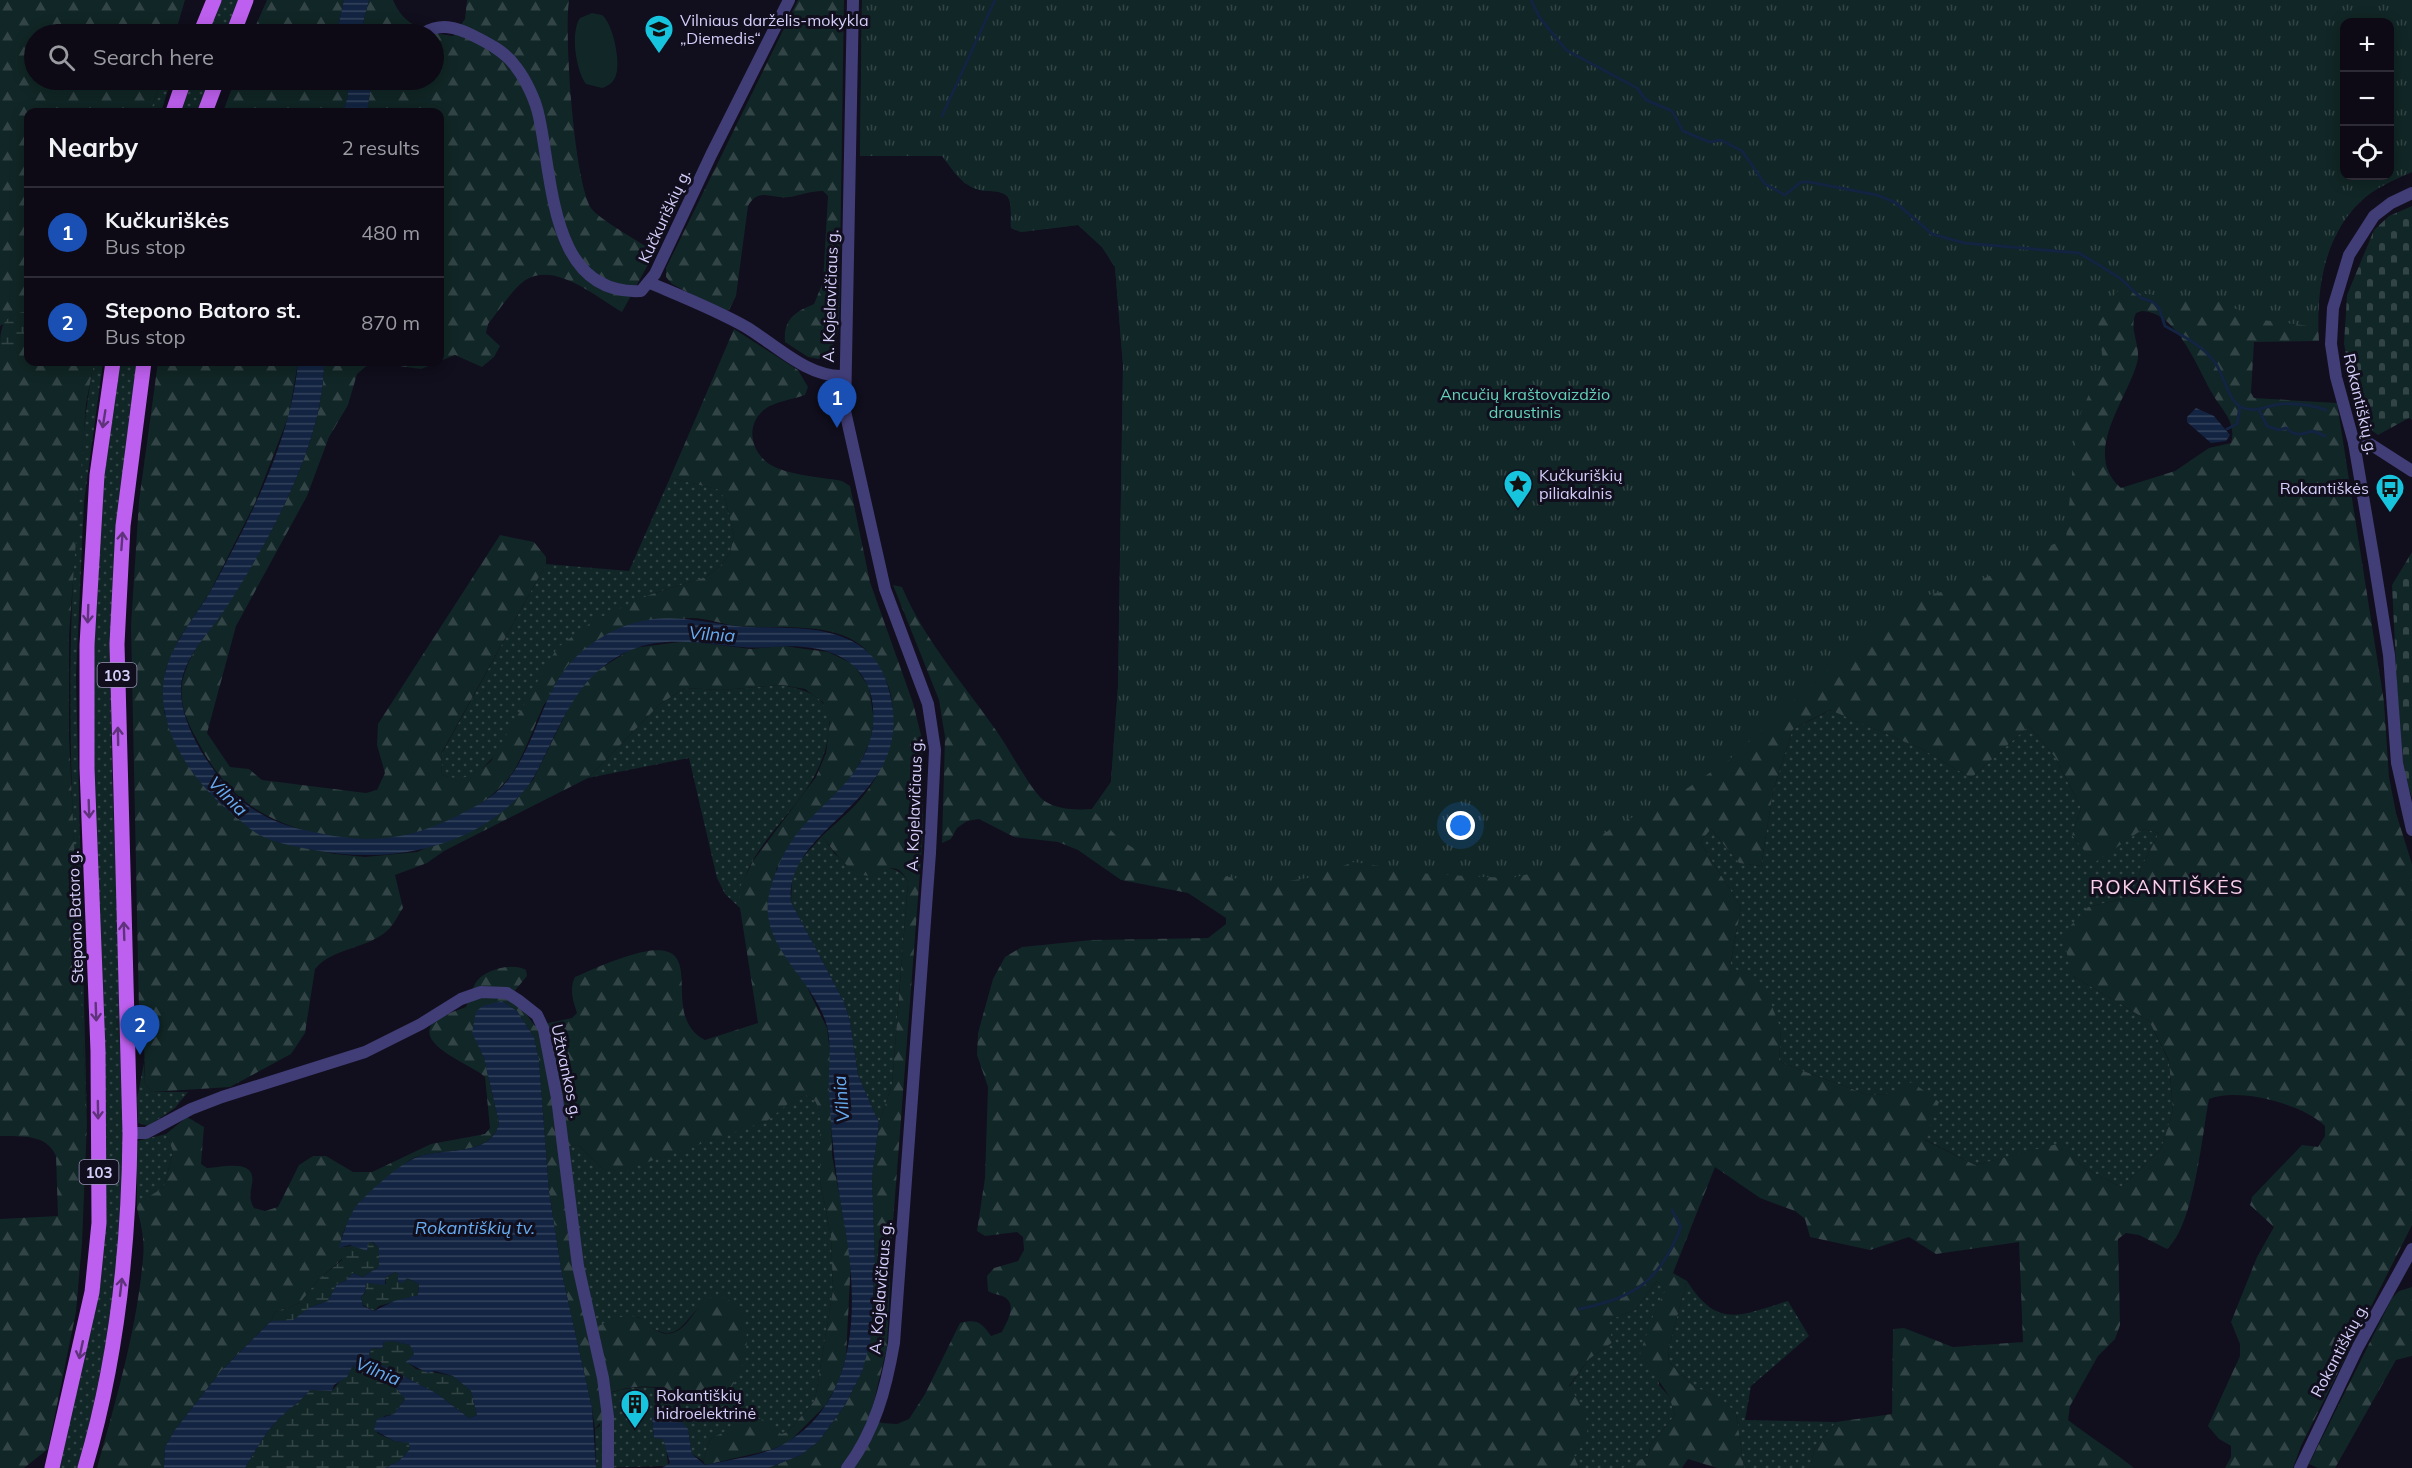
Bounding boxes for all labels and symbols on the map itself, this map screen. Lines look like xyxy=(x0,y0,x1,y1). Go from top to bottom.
place label: Vilniaus darželis-mokykla „Diemedis“ xyxy=(680,10,869,48)
school or university icon: Vilniaus darželis-mokykla „Diemedis“ xyxy=(643,13,675,55)
street label: Kučkuriškių g. xyxy=(634,166,694,266)
street label: A. Kojelavičiaus g. xyxy=(818,229,842,363)
street label: Rokantiškių g. xyxy=(2340,351,2382,457)
pin: 1 xyxy=(818,378,856,428)
park label: Ancučių kraštovaizdžio draustinis xyxy=(1440,384,1610,422)
one-way arrow xyxy=(98,409,109,429)
place label: Kučkuriškių piliakalnis xyxy=(1539,465,1622,503)
place icon: Kučkuriškių piliakalnis xyxy=(1502,468,1534,510)
bus stop icon: Rokantiškės xyxy=(2374,472,2406,514)
place label: Rokantiškės xyxy=(2280,478,2369,498)
one-way arrow xyxy=(117,532,128,552)
one-way arrow xyxy=(82,603,93,623)
water label: Vilnia xyxy=(688,621,736,647)
road number: 103 xyxy=(98,663,136,687)
one-way arrow xyxy=(112,727,124,747)
street label: A. Kojelavičiaus g. xyxy=(902,738,926,872)
water label: Vilnia xyxy=(203,771,253,821)
one-way arrow xyxy=(83,798,94,818)
your location xyxy=(1446,811,1475,840)
street label: Stepono Batoro g. xyxy=(63,850,87,984)
district label: ROKANTIŠKĖS xyxy=(2090,874,2244,899)
one-way arrow xyxy=(119,922,130,942)
one-way arrow xyxy=(90,1001,102,1021)
pin: 2 xyxy=(120,1006,160,1055)
street label: Užtvankos g. xyxy=(547,1022,587,1120)
water label: Vilnia xyxy=(827,1075,854,1123)
one-way arrow xyxy=(92,1099,104,1119)
road number: 103 xyxy=(80,1160,118,1184)
water label: Rokantiškių tv. xyxy=(415,1216,535,1239)
street label: A. Kojelavičiaus g. xyxy=(864,1221,896,1355)
one-way arrow xyxy=(116,1278,127,1298)
street label: Rokantiškių g. xyxy=(2306,1300,2372,1400)
one-way arrow xyxy=(74,1340,86,1359)
water label: Vilnia xyxy=(352,1352,404,1390)
place label: Rokantiškių hidroelektrinė xyxy=(656,1385,756,1423)
building icon: Rokantiškių hidroelektrinė xyxy=(619,1388,651,1430)

